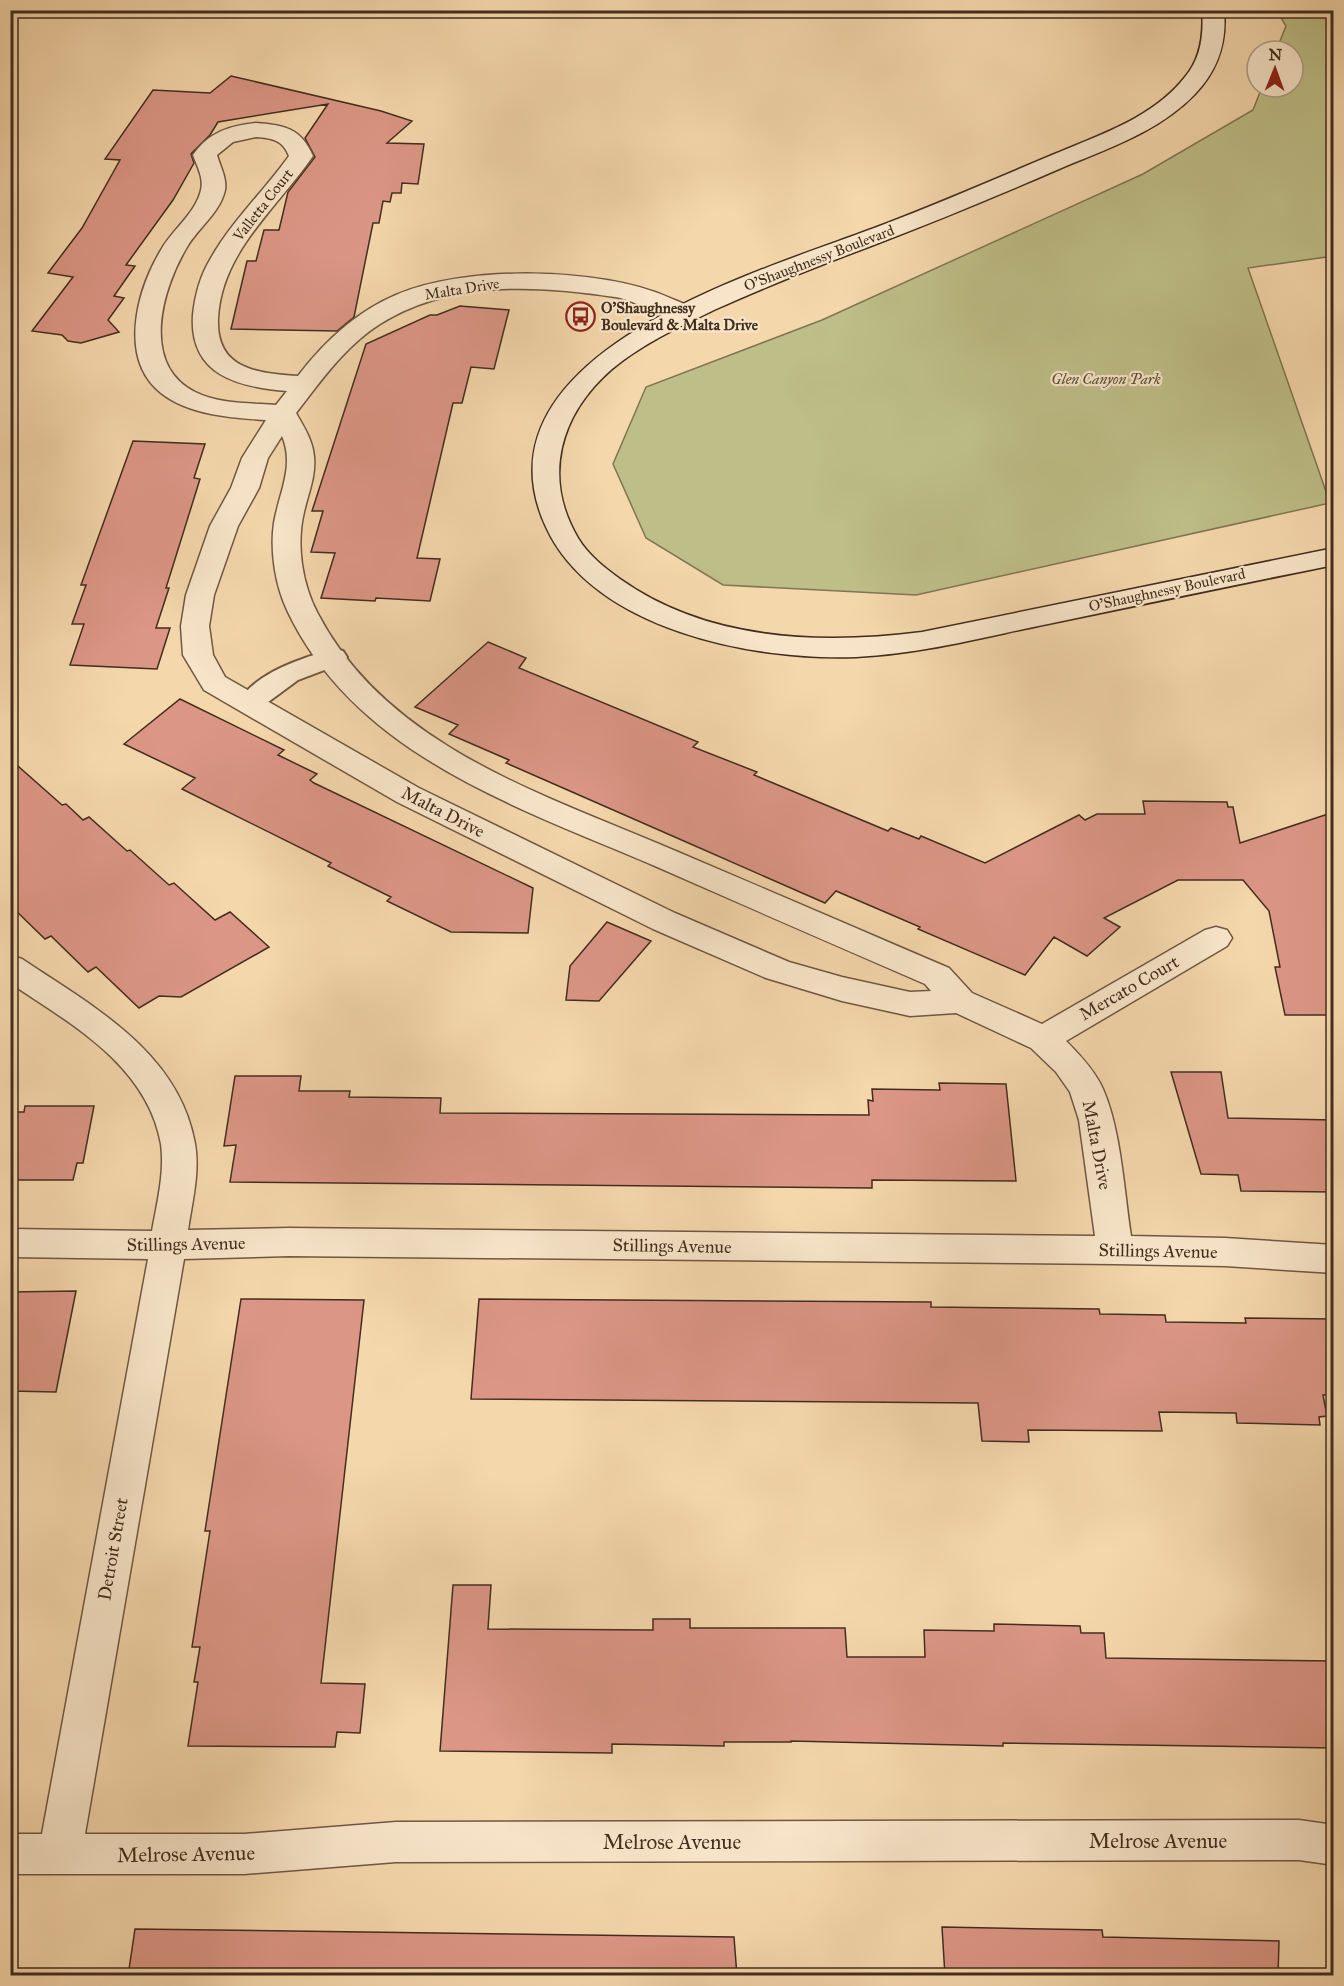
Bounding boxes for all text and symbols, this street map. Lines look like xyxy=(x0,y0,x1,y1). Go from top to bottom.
north arrow xyxy=(1245,39,1305,99)
text: N xyxy=(1268,45,1283,64)
street label: Valletta Court xyxy=(229,165,297,246)
street label: O'Shaughnessy Boulevard xyxy=(741,221,897,295)
street label: Malta Drive xyxy=(423,274,501,304)
place label: O'Shaughnessy Boulevard & Malta Drive xyxy=(601,299,759,334)
bus stop icon: O'Shaughnessy Boulevard & Malta Drive xyxy=(564,301,596,333)
park label: Glen Canyon Park xyxy=(1051,370,1161,388)
street label: O'Shaughnessy Boulevard xyxy=(1087,564,1247,615)
street label: Malta Drive xyxy=(398,782,488,842)
street label: Mercato Court xyxy=(1075,950,1183,1025)
street label: Malta Drive xyxy=(1078,1099,1116,1191)
street label: Stillings Avenue xyxy=(126,1232,246,1257)
street label: Stillings Avenue xyxy=(612,1234,732,1259)
street label: Stillings Avenue xyxy=(1098,1239,1218,1264)
street label: Detroit Street xyxy=(93,1495,133,1602)
street label: Melrose Avenue xyxy=(1089,1828,1227,1854)
street label: Melrose Avenue xyxy=(603,1829,741,1855)
street label: Melrose Avenue xyxy=(117,1840,256,1868)

